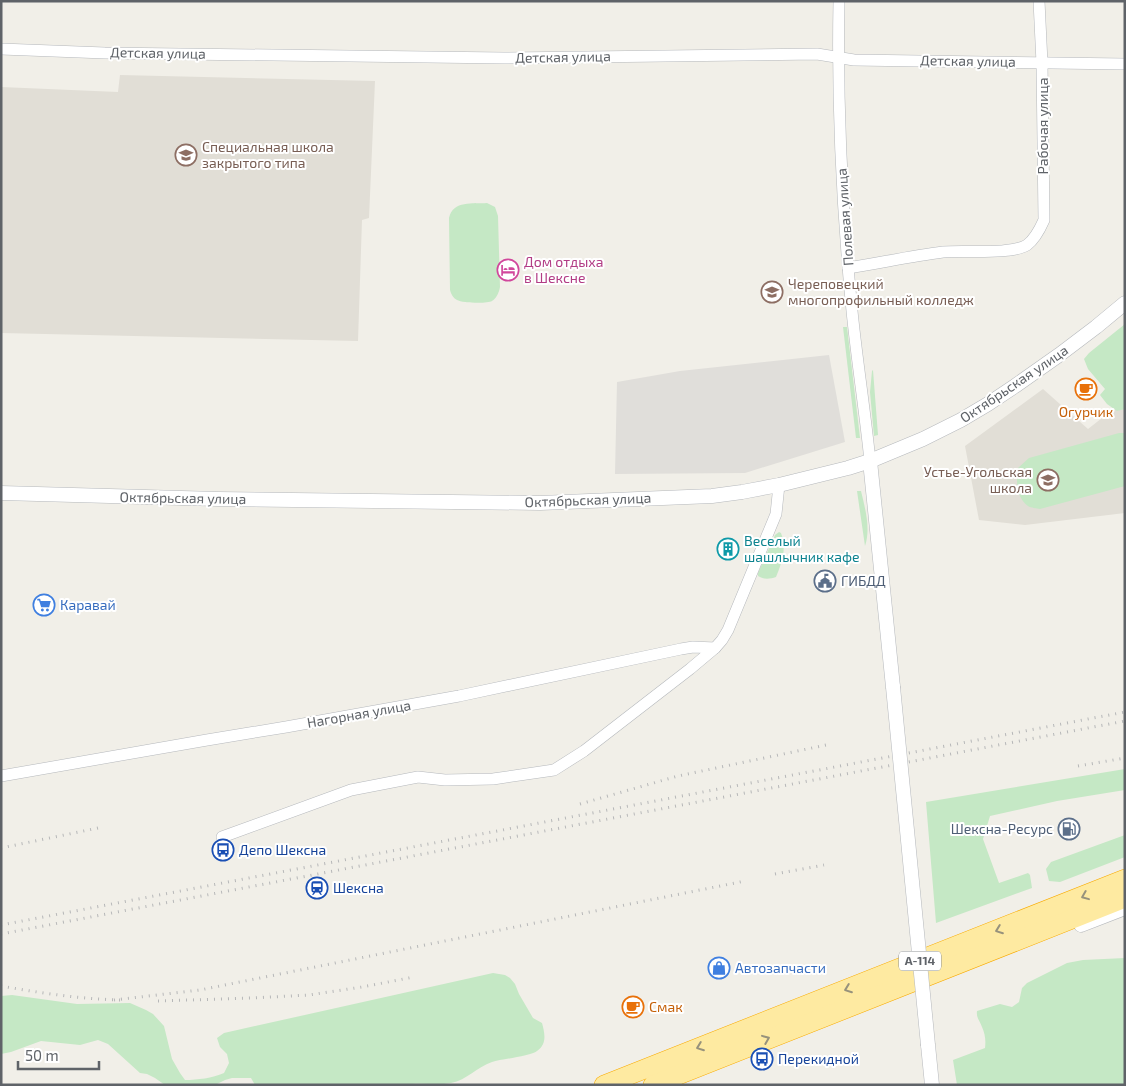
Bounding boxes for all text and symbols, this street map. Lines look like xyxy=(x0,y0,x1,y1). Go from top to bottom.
street label: Детская улица xyxy=(110,43,206,62)
street label: Детская улица xyxy=(515,47,611,66)
street label: Детская улица xyxy=(920,51,1016,70)
street label: Рабочая улица xyxy=(1034,77,1051,175)
place label: Специальная школа закрытого типа xyxy=(202,138,334,171)
school or university icon: Специальная школа закрытого типа xyxy=(174,143,198,167)
street label: Полевая улица xyxy=(833,168,856,267)
place label: Дом отдыха в Шекснe xyxy=(524,253,604,286)
hotel icon: Дом отдыха в Шекснe xyxy=(496,258,520,282)
place label: Череповецкий многопрофильный колледж xyxy=(788,275,974,308)
school or university icon: Череповецкий многопрофильный колледж xyxy=(760,280,784,304)
street label: Октябрьская улица xyxy=(956,341,1071,426)
cafe icon: Огурчик xyxy=(1074,377,1098,401)
place label: Огурчик xyxy=(1059,403,1114,420)
place label: Устье-Угольская школа xyxy=(924,463,1032,496)
school or university icon: Устье-Угольская школа xyxy=(1036,468,1060,492)
street label: Октябрьская улица xyxy=(120,488,246,507)
street label: Октябрьская улица xyxy=(524,489,652,510)
place label: Веселый шашлычник кафе xyxy=(744,532,860,565)
building icon: Веселый шашлычник кафе xyxy=(716,537,740,561)
public building icon: ГИБДД xyxy=(813,569,837,593)
place label: ГИБДД xyxy=(841,572,886,589)
supermarket icon: Каравай xyxy=(32,593,56,617)
place label: Каравай xyxy=(60,596,116,613)
street label: Нагорная улица xyxy=(306,696,412,731)
fuel station icon: Шексна-Ресурс xyxy=(1057,817,1081,841)
place label: Шексна-Ресурс xyxy=(951,820,1053,837)
bus stop icon: Депо Шексна xyxy=(211,838,235,862)
place label: Депо Шексна xyxy=(239,841,326,858)
station icon: Шексна xyxy=(305,876,329,900)
place label: Шексна xyxy=(333,879,384,896)
one-way arrow xyxy=(1081,889,1090,900)
one-way arrow xyxy=(995,923,1004,934)
road number: А-114 xyxy=(899,951,941,970)
shop icon: Автозапчасти xyxy=(707,956,731,980)
place label: Автозапчасти xyxy=(735,959,826,976)
one-way arrow xyxy=(844,983,853,993)
cafe icon: Смак xyxy=(621,995,645,1019)
place label: Смак xyxy=(649,998,683,1015)
one-way arrow xyxy=(761,1035,770,1045)
scale bar xyxy=(18,1038,99,1070)
one-way arrow xyxy=(697,1041,705,1051)
text: 50 m xyxy=(25,1046,59,1064)
bus stop icon: Перекидной xyxy=(750,1047,774,1071)
place label: Перекидной xyxy=(778,1050,859,1067)

